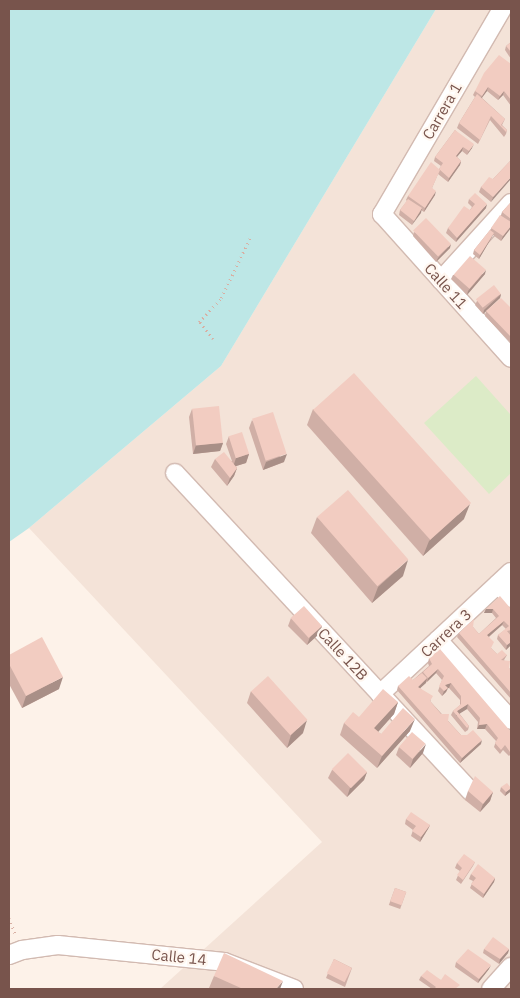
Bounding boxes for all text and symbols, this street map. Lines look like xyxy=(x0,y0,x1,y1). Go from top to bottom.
street label: Carrera 1 xyxy=(419,79,465,143)
street label: Calle 11 xyxy=(421,259,471,313)
street label: Carrera 3 xyxy=(417,605,475,661)
street label: Calle 12B xyxy=(314,624,372,684)
street label: Calle 14 xyxy=(151,945,207,969)

